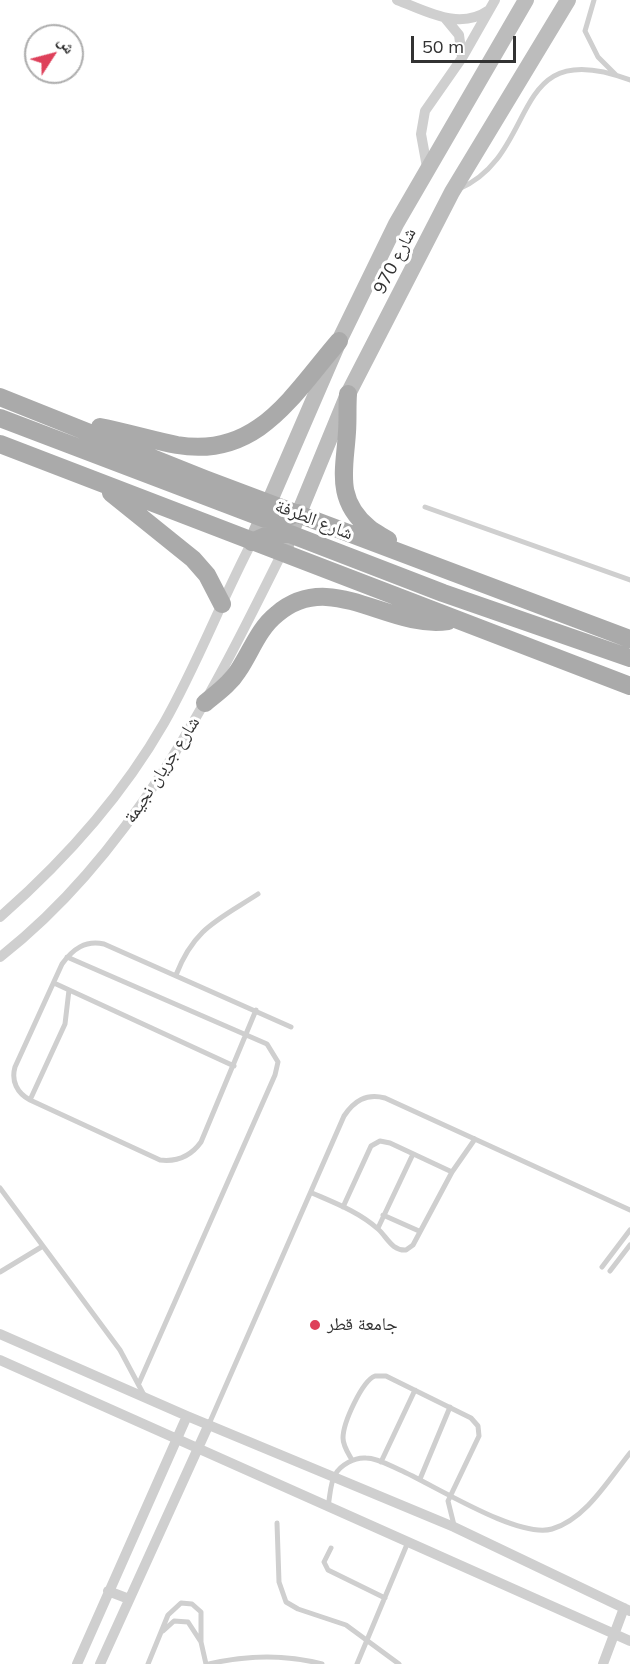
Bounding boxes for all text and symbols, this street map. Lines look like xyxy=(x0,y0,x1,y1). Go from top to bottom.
north arrow xyxy=(24,24,84,84)
scale bar xyxy=(414,24,519,62)
text: ش xyxy=(54,32,80,57)
text: 50 m xyxy=(422,35,464,58)
street label: شارع 970 xyxy=(369,224,421,298)
street label: شارع الطرفة xyxy=(272,495,356,545)
street label: شارع جريان نجيمة xyxy=(120,713,204,827)
place label: جامعة قطر xyxy=(327,1314,398,1336)
marker: جامعة قطر xyxy=(308,1318,322,1332)

